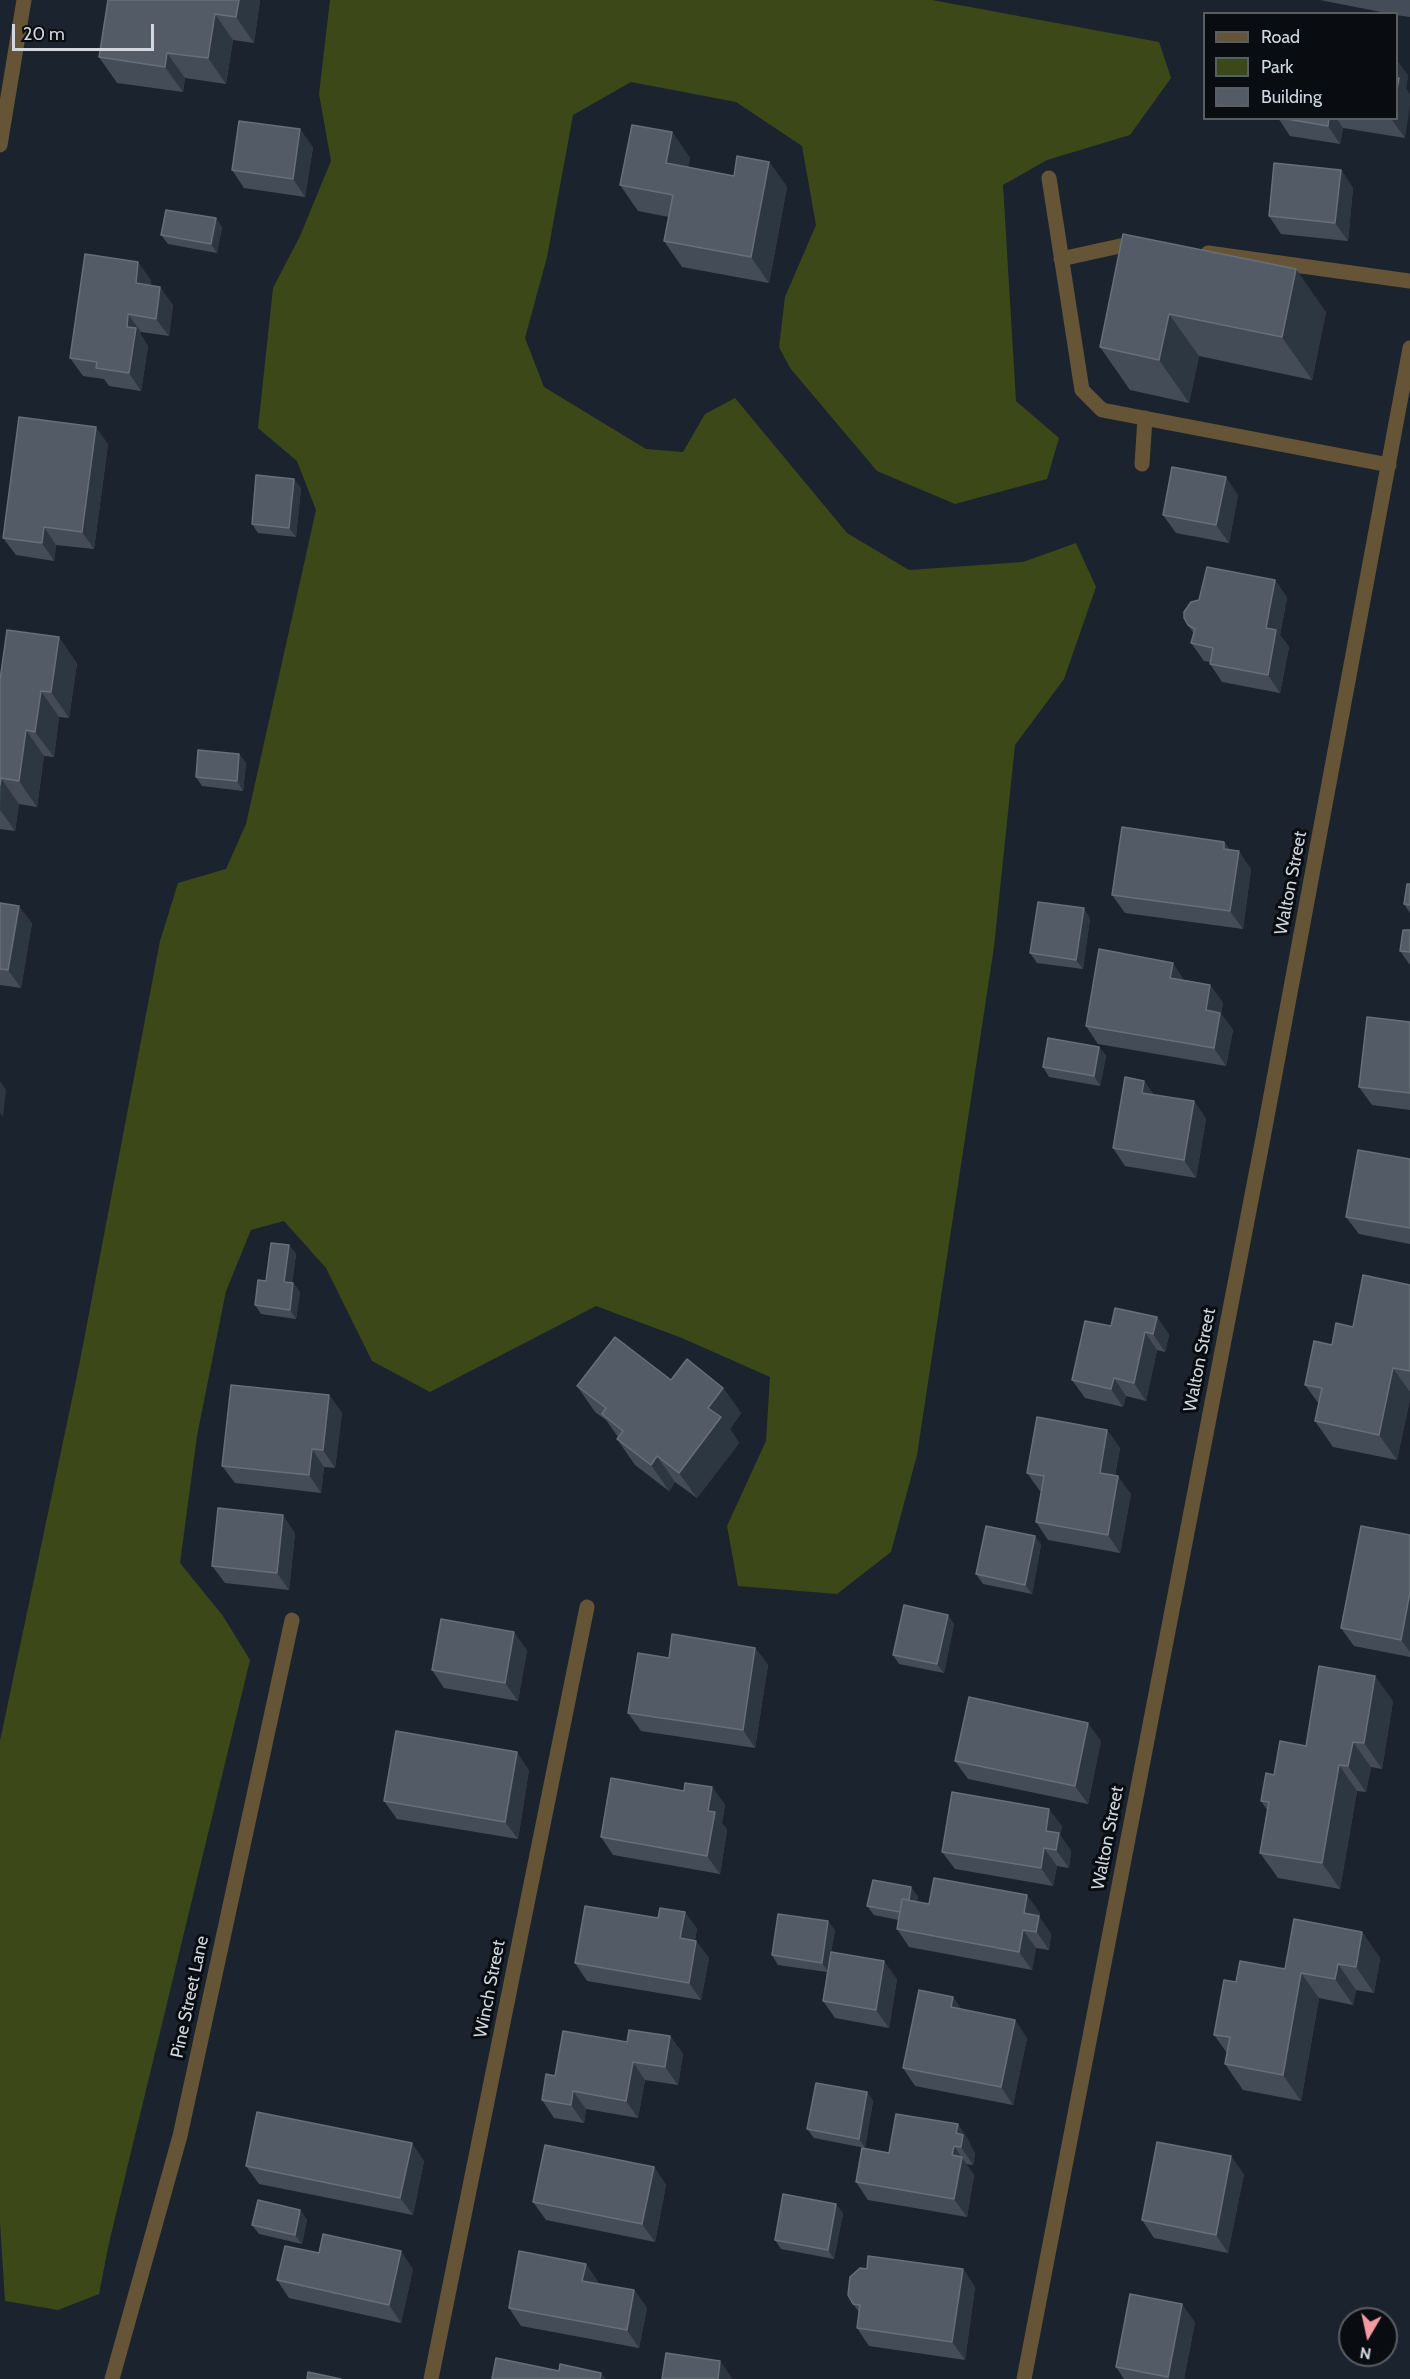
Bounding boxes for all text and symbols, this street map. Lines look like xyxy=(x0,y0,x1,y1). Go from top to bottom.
scale bar xyxy=(15,12,158,50)
legend xyxy=(1203,12,1398,120)
text: 20 m xyxy=(23,23,65,45)
text: Road xyxy=(1261,26,1300,48)
text: Park xyxy=(1261,56,1293,78)
text: Building xyxy=(1261,86,1322,108)
street label: Walton Street xyxy=(1270,829,1312,937)
street label: Walton Street xyxy=(1179,1306,1221,1414)
street label: Walton Street xyxy=(1087,1784,1129,1892)
street label: Pine Street Lane xyxy=(166,1934,214,2060)
street label: Winch Street xyxy=(470,1938,510,2040)
north arrow xyxy=(1338,2307,1398,2367)
text: N xyxy=(1358,2343,1372,2364)

